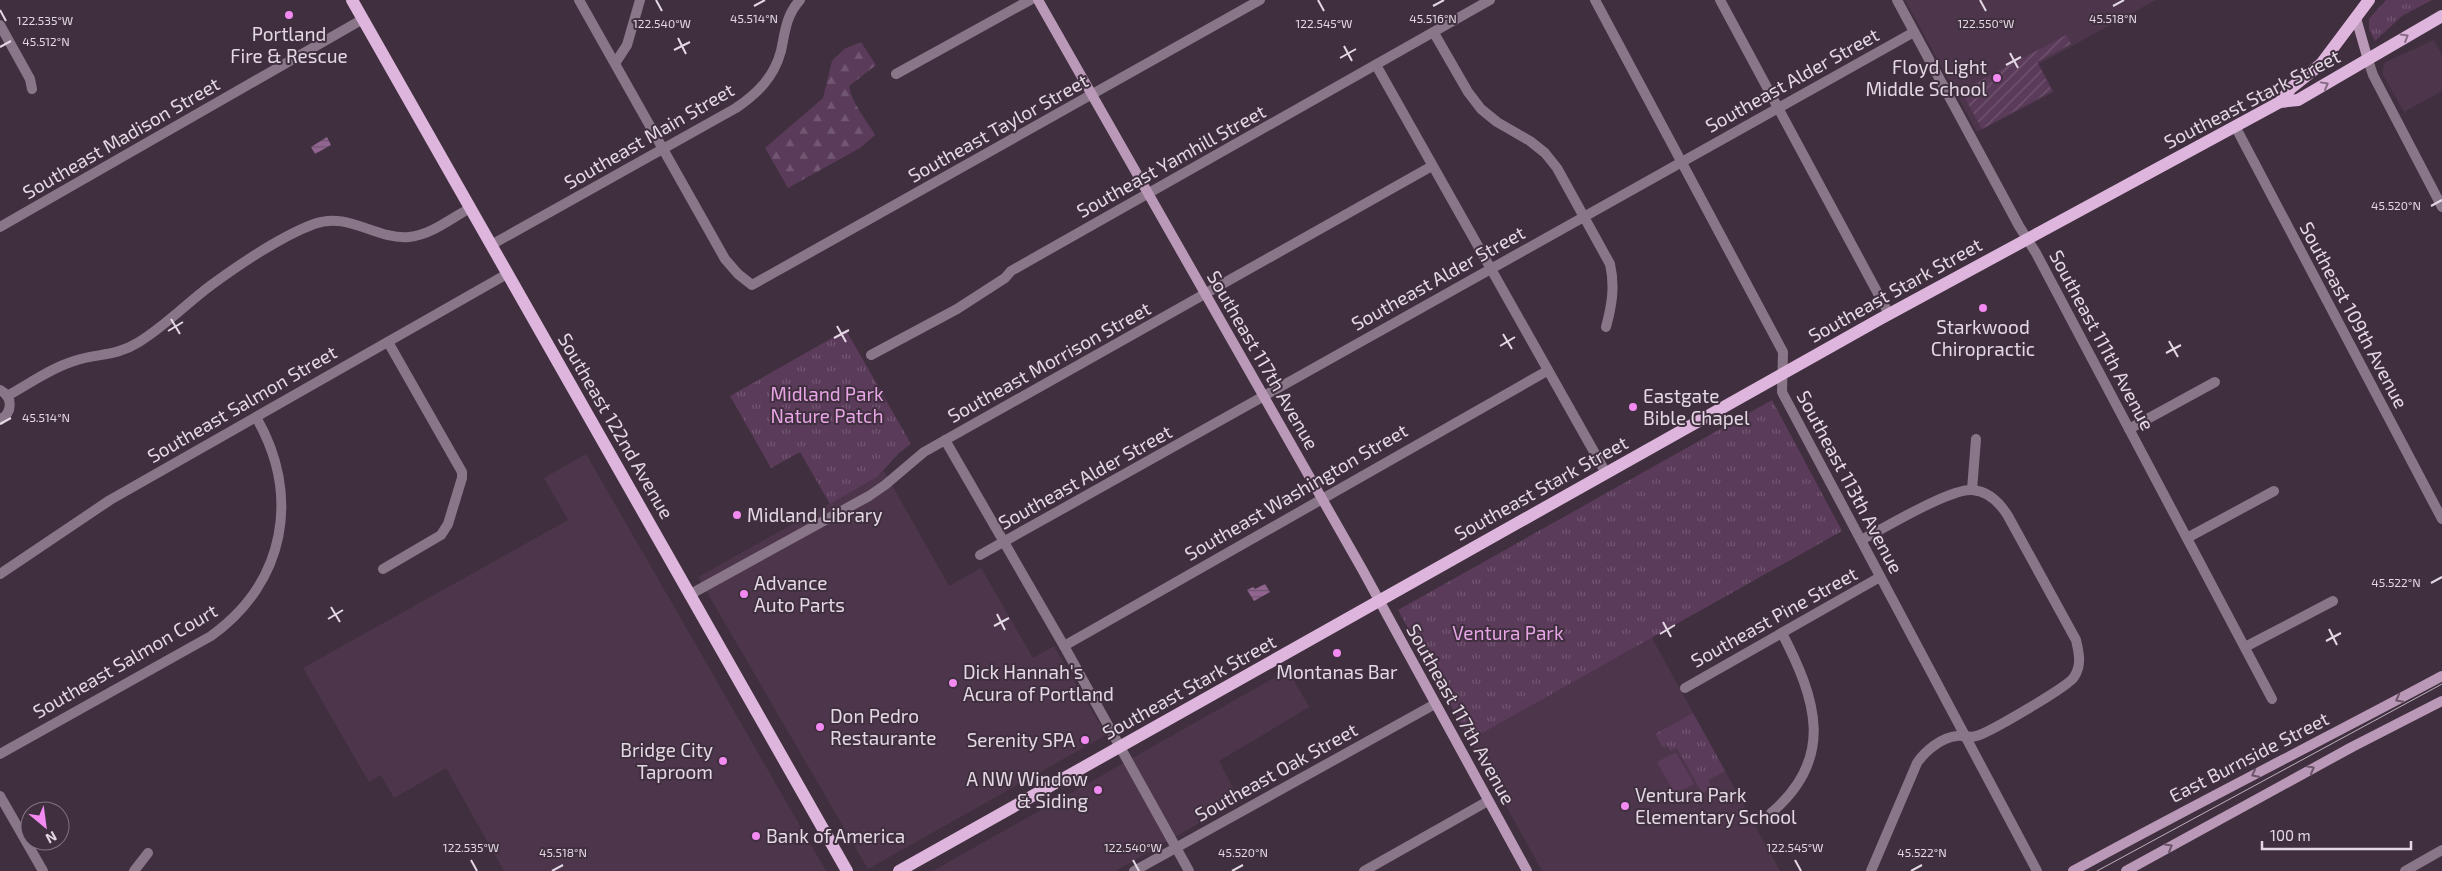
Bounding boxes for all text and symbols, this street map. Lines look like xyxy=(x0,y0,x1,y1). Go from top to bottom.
marker: Portland Fire & Rescue xyxy=(283,9,295,21)
text: 45.514°N xyxy=(730,11,778,25)
text: 45.516°N xyxy=(1409,11,1457,25)
text: 45.518°N xyxy=(2089,11,2137,25)
text: 122.535°W xyxy=(17,13,73,27)
text: 122.540°W xyxy=(633,16,691,30)
text: 122.545°W xyxy=(1296,16,1353,30)
text: 122.550°W xyxy=(1958,16,2014,30)
place label: Portland Fire & Rescue xyxy=(230,22,348,67)
street label: Southeast Alder Street xyxy=(1701,22,1882,137)
one-way arrow xyxy=(2399,33,2408,43)
text: 45.512°N xyxy=(22,34,70,48)
street label: Southeast Stark Street xyxy=(2160,44,2344,153)
place label: Floyd Light Middle School xyxy=(1866,55,1987,100)
street label: Southeast Taylor Street xyxy=(904,68,1092,187)
street label: Southeast Madison Street xyxy=(18,72,223,203)
marker: Floyd Light Middle School xyxy=(1991,72,2003,84)
street label: Southeast Main Street xyxy=(560,78,738,194)
one-way arrow xyxy=(2320,81,2329,91)
street label: Southeast Yamhill Street xyxy=(1072,99,1269,222)
text: 45.520°N xyxy=(2371,198,2421,212)
street label: Southeast 109th Avenue xyxy=(2295,218,2413,412)
street label: Southeast Alder Street xyxy=(1347,220,1528,335)
street label: Southeast Stark Street xyxy=(1804,232,1985,347)
street label: Southeast 111th Avenue xyxy=(2045,246,2160,434)
street label: Southeast 117th Avenue xyxy=(1203,266,1324,453)
street label: Southeast Morrison Street xyxy=(943,296,1154,427)
marker: Starkwood Chiropractic xyxy=(1977,302,1989,314)
place label: Starkwood Chiropractic xyxy=(1931,315,2035,360)
street label: Southeast 122nd Avenue xyxy=(554,329,679,523)
street label: Southeast Salmon Street xyxy=(143,340,340,467)
park label: Midland Park Nature Patch xyxy=(770,382,884,427)
place label: Eastgate Bible Chapel xyxy=(1643,384,1750,429)
street label: Southeast 113th Avenue xyxy=(1792,386,1908,577)
marker: Eastgate Bible Chapel xyxy=(1627,401,1639,413)
text: 45.514°N xyxy=(22,410,70,424)
street label: Southeast Washington Street xyxy=(1180,418,1411,565)
street label: Southeast Alder Street xyxy=(994,419,1175,534)
street label: Southeast Stark Street xyxy=(1450,430,1631,545)
place label: Midland Library xyxy=(747,503,883,526)
marker: Midland Library xyxy=(731,509,743,521)
street label: Southeast Pine Street xyxy=(1687,561,1861,672)
place label: Advance Auto Parts xyxy=(754,571,845,616)
text: 45.522°N xyxy=(2371,575,2421,589)
marker: Advance Auto Parts xyxy=(738,588,750,600)
street label: Southeast Salmon Court xyxy=(28,598,221,723)
street label: Southeast 117th Avenue xyxy=(1402,619,1521,808)
park label: Ventura Park xyxy=(1452,621,1564,644)
street label: Southeast Stark Street xyxy=(1098,629,1279,744)
marker: Montanas Bar xyxy=(1331,647,1343,659)
place label: Dick Hannah's Acura of Portland xyxy=(963,660,1114,705)
place label: Montanas Bar xyxy=(1276,660,1398,683)
marker: Dick Hannah's Acura of Portland xyxy=(947,677,959,689)
one-way arrow xyxy=(2395,693,2404,703)
place label: Don Pedro Restaurante xyxy=(830,704,937,749)
street label: East Burnside Street xyxy=(2165,706,2332,807)
street label: Southeast Oak Street xyxy=(1191,717,1361,826)
marker: Don Pedro Restaurante xyxy=(814,721,826,733)
place label: Serenity SPA xyxy=(967,728,1075,751)
marker: Serenity SPA xyxy=(1079,734,1091,746)
place label: Bridge City Taproom xyxy=(620,738,713,783)
marker: Bridge City Taproom xyxy=(717,755,729,767)
one-way arrow xyxy=(2306,765,2315,775)
place label: A NW Window & Siding xyxy=(966,767,1088,812)
one-way arrow xyxy=(2251,768,2260,778)
place label: Ventura Park Elementary School xyxy=(1635,783,1797,828)
marker: A NW Window & Siding xyxy=(1092,784,1104,796)
marker: Ventura Park Elementary School xyxy=(1619,800,1631,812)
north arrow xyxy=(20,801,70,851)
scale bar xyxy=(2262,818,2411,850)
place label: Bank of America xyxy=(766,824,905,847)
text: 100 m xyxy=(2270,826,2311,844)
text: N xyxy=(43,828,60,848)
marker: Bank of America xyxy=(750,830,762,842)
text: 122.535°W xyxy=(443,840,499,854)
text: 122.540°W xyxy=(1104,840,1162,854)
text: 122.545°W xyxy=(1767,840,1824,854)
one-way arrow xyxy=(2163,843,2172,853)
text: 45.518°N xyxy=(539,845,587,859)
text: 45.520°N xyxy=(1218,845,1268,859)
text: 45.522°N xyxy=(1897,845,1947,859)

